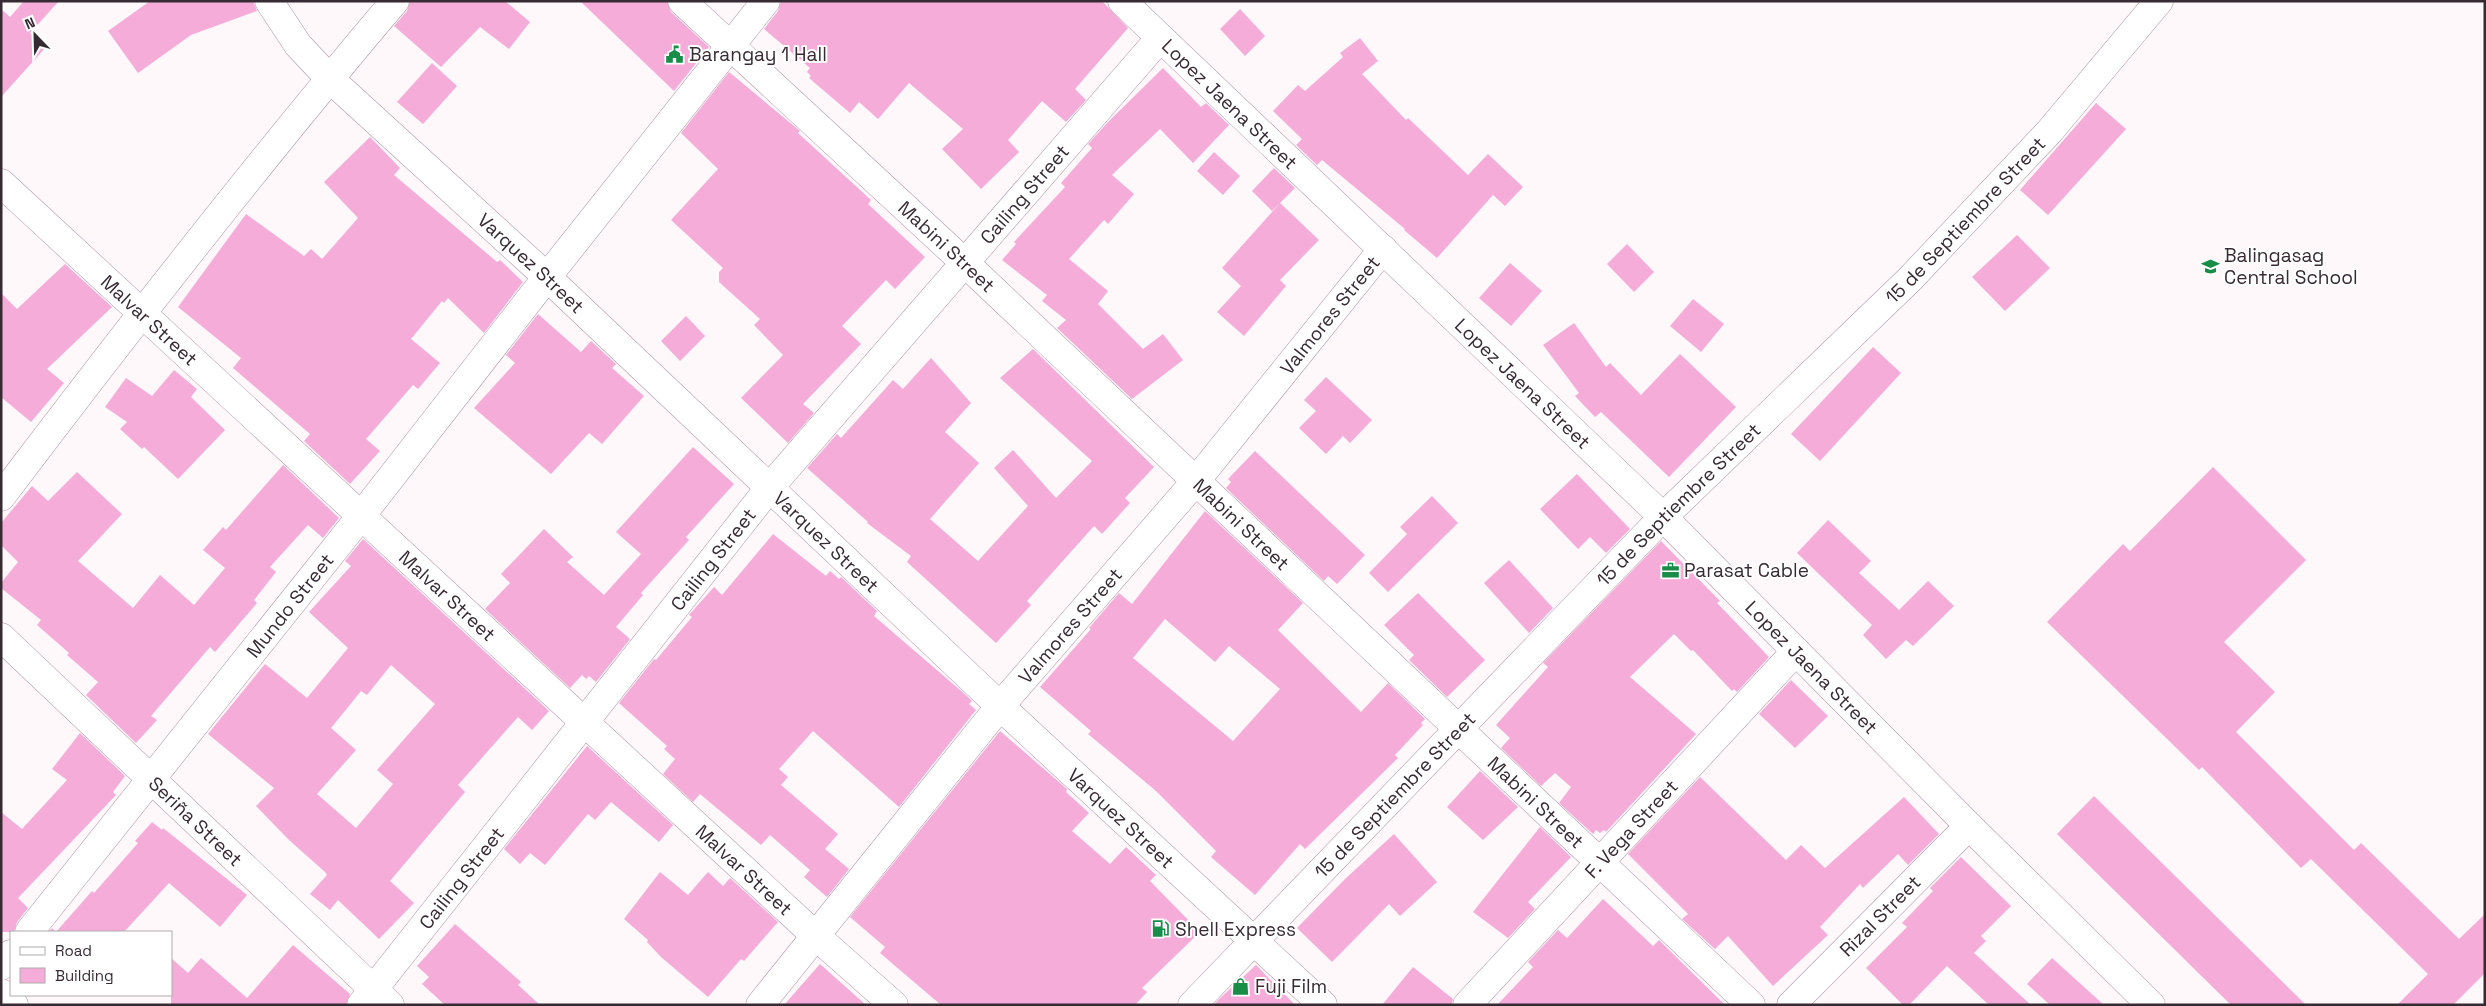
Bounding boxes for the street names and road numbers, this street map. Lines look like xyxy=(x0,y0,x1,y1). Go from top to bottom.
street label: Lopez Jaena Street xyxy=(1157,33,1303,174)
street label: 15 de Septiembre Street xyxy=(1880,131,2051,309)
street label: Cailing Street xyxy=(974,139,1075,249)
street label: Mabini Street xyxy=(893,195,1001,298)
street label: Varquez Street xyxy=(473,207,590,318)
street label: Valmores Street xyxy=(1274,250,1385,380)
street label: Malvar Street xyxy=(96,269,203,371)
street label: Lopez Jaena Street xyxy=(1450,313,1596,454)
street label: 15 de Septiembre Street xyxy=(1591,417,1766,591)
street label: Mabini Street xyxy=(1188,473,1295,576)
street label: Varquez Street xyxy=(768,486,885,598)
street label: Cailing Street xyxy=(665,503,761,616)
street label: Malvar Street xyxy=(394,545,501,647)
street label: Mundo Street xyxy=(240,548,339,663)
street label: Valmores Street xyxy=(1013,562,1127,689)
street label: Lopez Jaena Street xyxy=(1740,595,1883,739)
street label: 15 de Septiembre Street xyxy=(1309,706,1481,883)
street label: Mabini Street xyxy=(1483,751,1590,854)
street label: Varquez Street xyxy=(1062,762,1180,874)
street label: Seriña Street xyxy=(143,771,248,872)
street label: F. Vega Street xyxy=(1579,774,1683,883)
street label: Malvar Street xyxy=(691,819,798,921)
street label: Cailing Street xyxy=(413,821,510,934)
street label: Rizal Street xyxy=(1834,870,1926,962)

